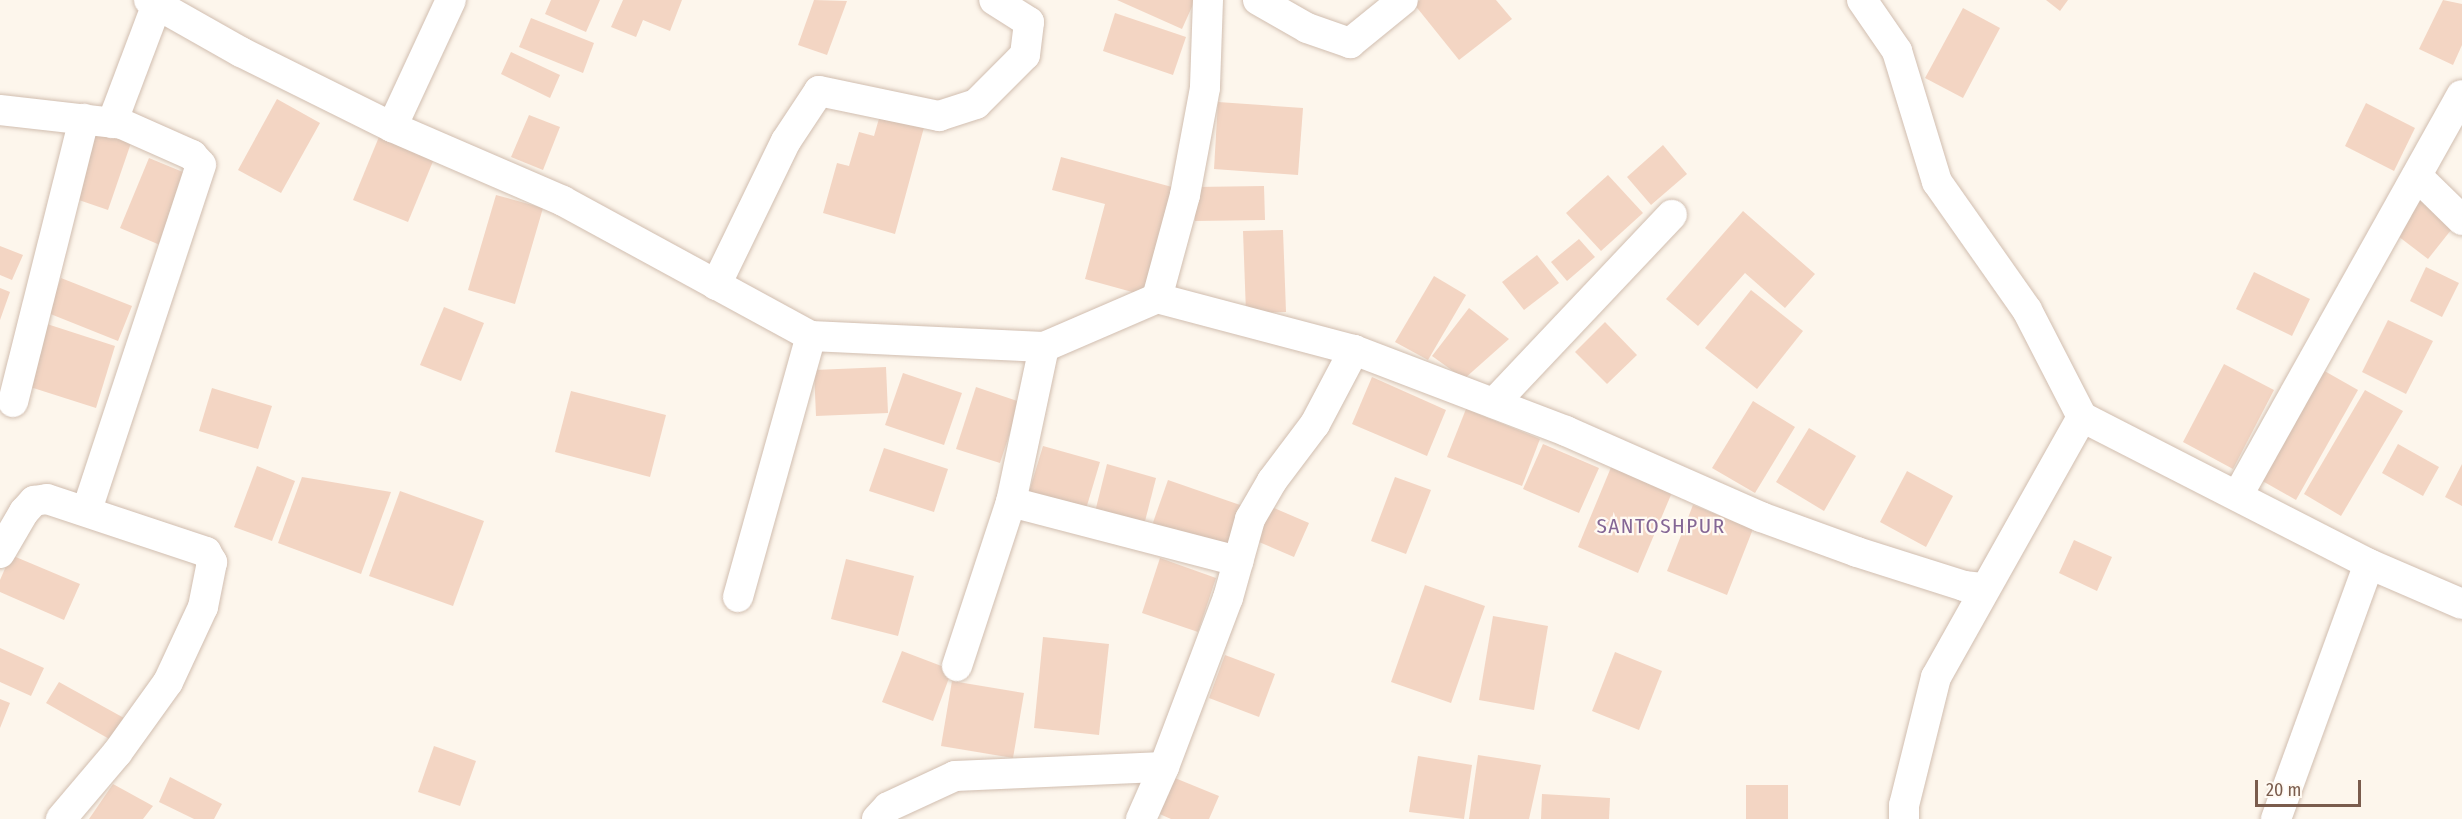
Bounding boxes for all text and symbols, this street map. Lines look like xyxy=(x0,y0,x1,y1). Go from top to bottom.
district label: SANTOSHPUR xyxy=(1596,513,1726,539)
scale bar xyxy=(2258,768,2364,806)
text: 20 m xyxy=(2266,779,2301,801)

